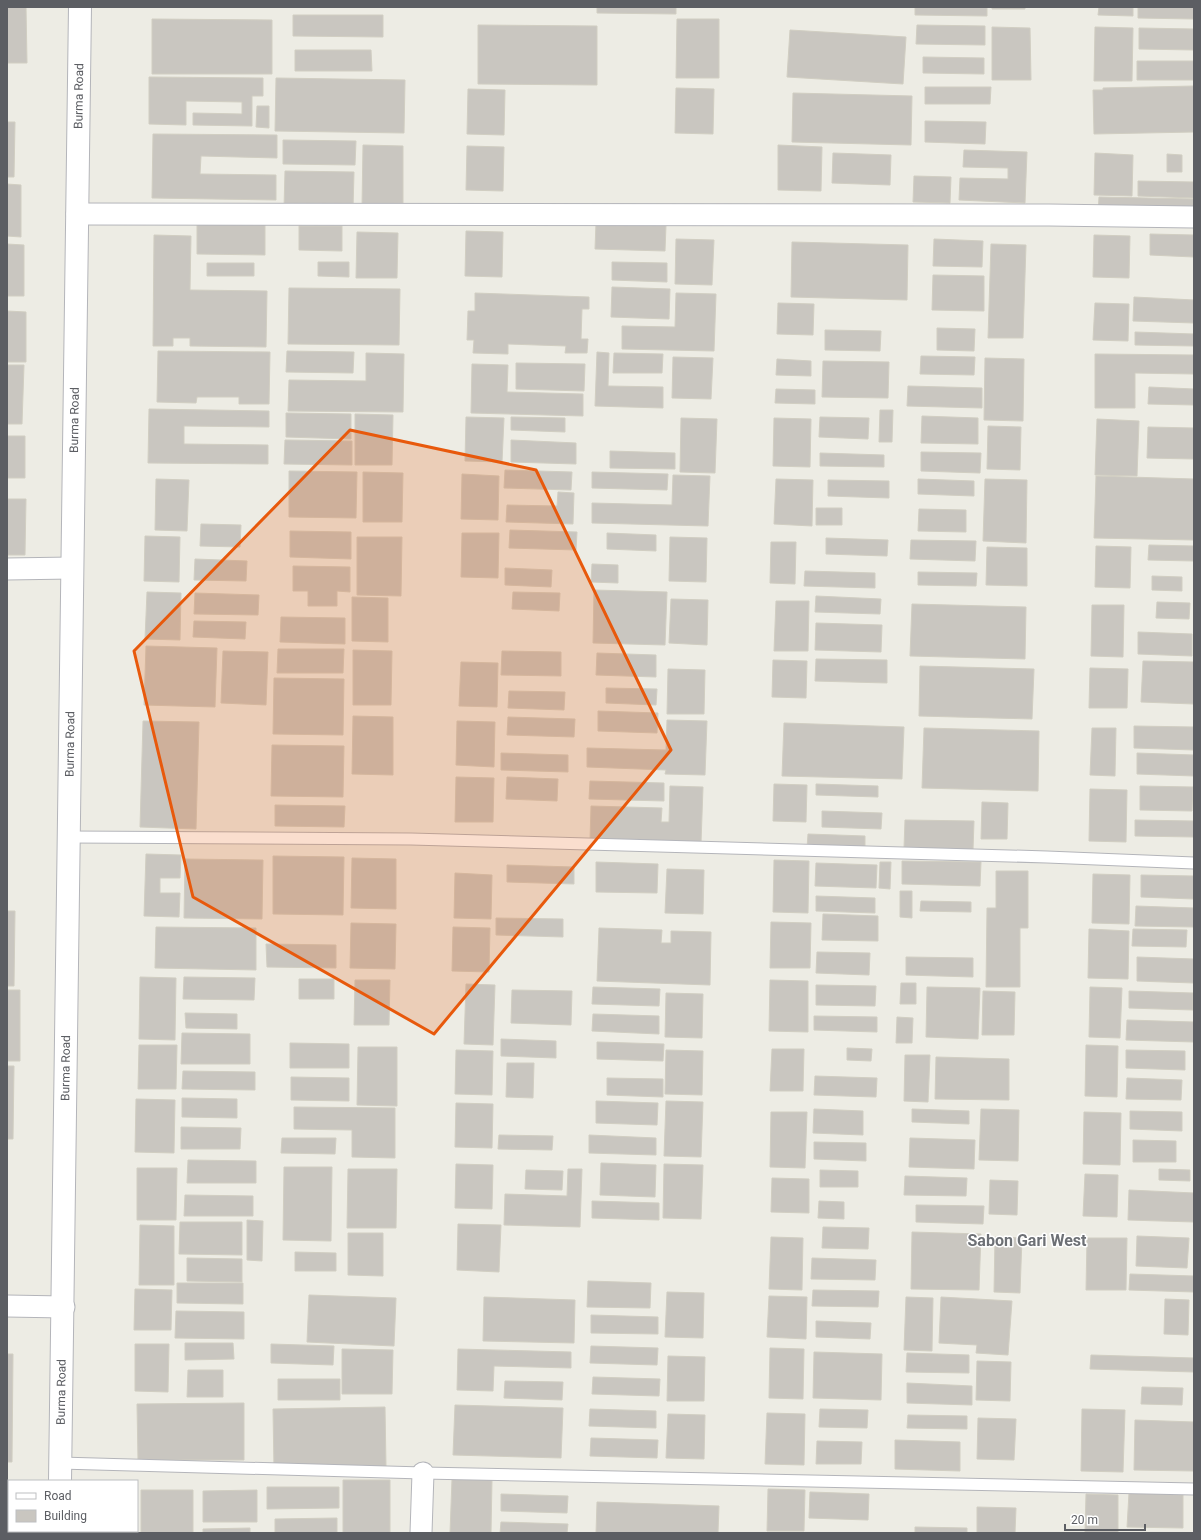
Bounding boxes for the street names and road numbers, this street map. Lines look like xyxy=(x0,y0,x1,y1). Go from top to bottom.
street label: Burma Road xyxy=(71,63,86,129)
street label: Burma Road xyxy=(67,387,82,453)
street label: Burma Road xyxy=(63,711,77,777)
street label: Burma Road xyxy=(58,1035,73,1101)
street label: Burma Road xyxy=(54,1359,69,1425)

